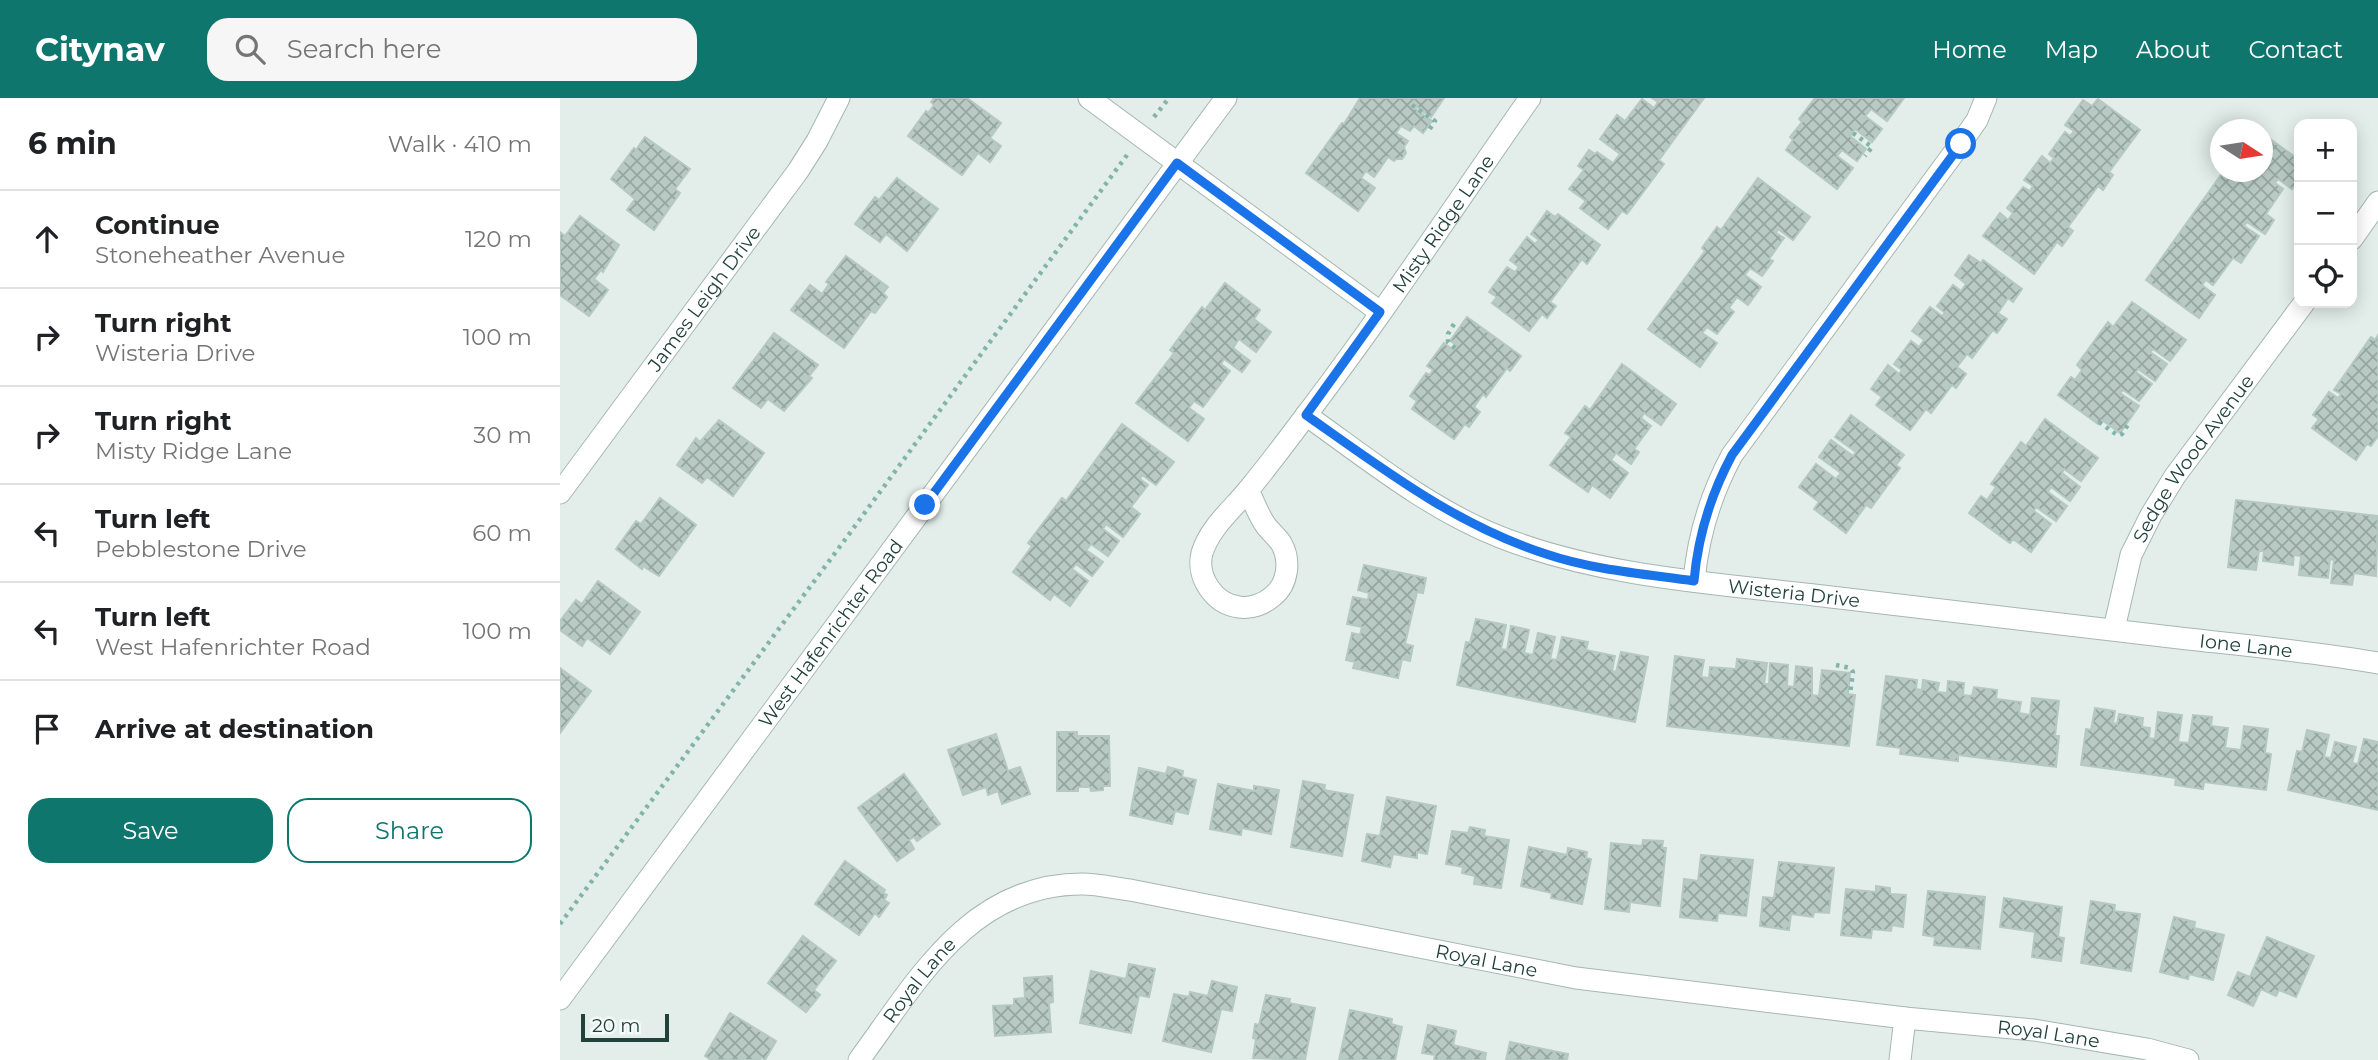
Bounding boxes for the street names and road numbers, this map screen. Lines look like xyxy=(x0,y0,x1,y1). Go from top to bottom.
street label: Misty Ridge Lane xyxy=(1387,150,1499,297)
street label: James Leigh Drive xyxy=(642,221,765,376)
street label: Sedge Wood Avenue xyxy=(2128,370,2258,546)
street label: West Hafenrichter Road xyxy=(753,535,907,732)
street label: Wisteria Drive xyxy=(1727,574,1861,612)
street label: Ione Lane xyxy=(2198,629,2294,662)
street label: Royal Lane xyxy=(878,932,960,1027)
street label: Royal Lane xyxy=(1434,939,1540,982)
street label: Royal Lane xyxy=(1996,1015,2102,1052)

